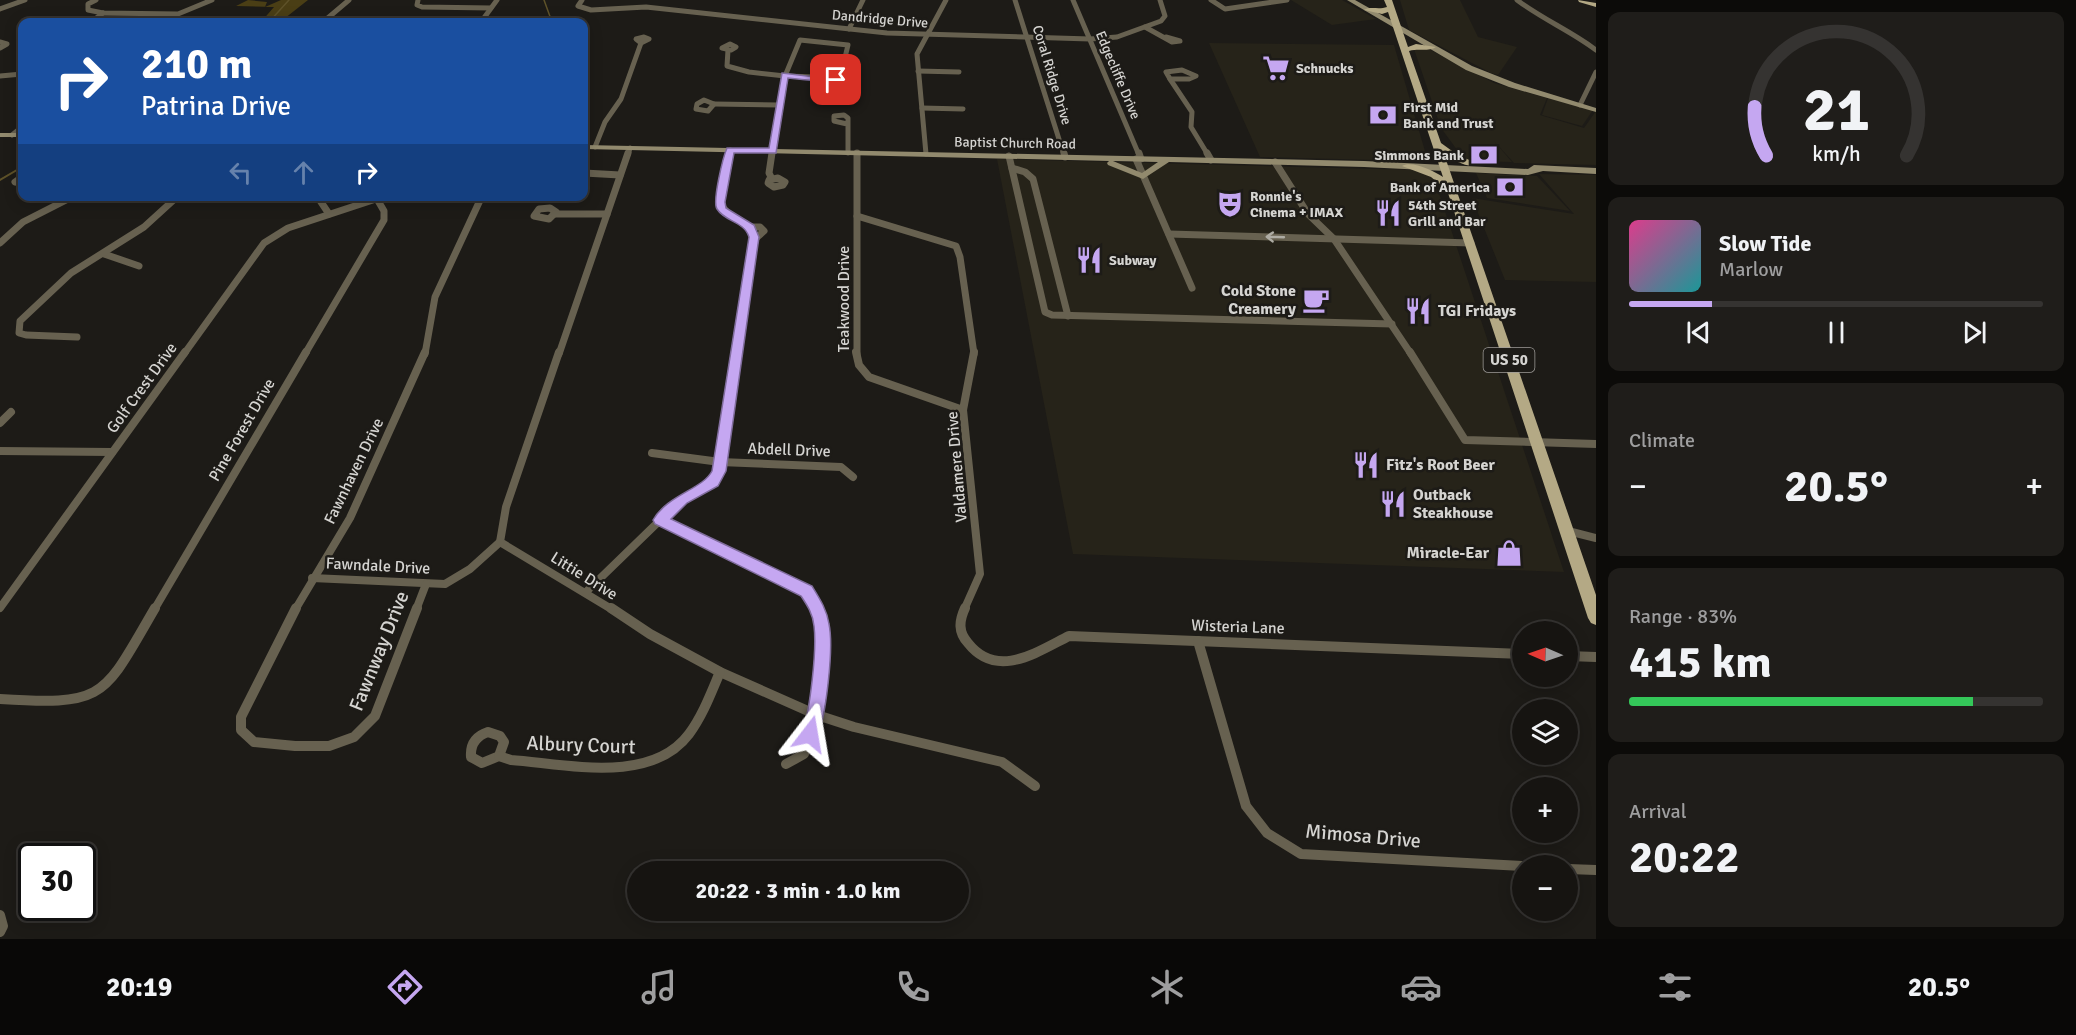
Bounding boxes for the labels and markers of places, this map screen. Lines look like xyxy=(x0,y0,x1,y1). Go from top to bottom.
supermarket icon: Schnucks xyxy=(1261,53,1291,83)
pin xyxy=(810,54,861,105)
place label: Schnucks xyxy=(1296,60,1354,77)
place label: First Mid Bank and Trust xyxy=(1403,99,1494,132)
bank icon: First Mid Bank and Trust xyxy=(1368,100,1398,130)
bank icon: Simmons Bank xyxy=(1469,140,1499,170)
place label: Simmons Bank xyxy=(1374,147,1465,164)
bank icon: Bank of America xyxy=(1495,172,1525,202)
place label: Bank of America xyxy=(1390,179,1490,196)
place label: Ronnie's Cinema + IMAX xyxy=(1250,188,1344,221)
theatre icon: Ronnie's Cinema + IMAX xyxy=(1215,189,1245,219)
place label: 54th Street Grill and Bar xyxy=(1408,197,1486,230)
restaurant icon: 54th Street Grill and Bar xyxy=(1373,198,1403,228)
restaurant icon: Subway xyxy=(1074,245,1104,275)
place label: Subway xyxy=(1109,252,1156,269)
place label: Cold Stone Creamery xyxy=(1221,281,1296,319)
cafe icon: Cold Stone Creamery xyxy=(1301,285,1331,315)
restaurant icon: TGI Fridays xyxy=(1403,296,1433,326)
place label: TGI Fridays xyxy=(1438,301,1516,321)
restaurant icon: Fitz's Root Beer xyxy=(1351,450,1381,480)
place label: Fitz's Root Beer xyxy=(1386,455,1495,475)
place label: Outback Steakhouse xyxy=(1413,485,1493,523)
restaurant icon: Outback Steakhouse xyxy=(1378,489,1408,519)
shop icon: Miracle-Ear xyxy=(1494,538,1524,568)
place label: Miracle-Ear xyxy=(1407,543,1490,563)

